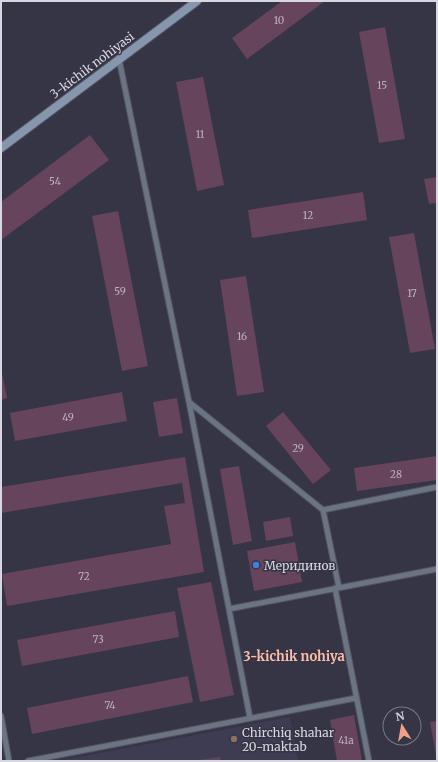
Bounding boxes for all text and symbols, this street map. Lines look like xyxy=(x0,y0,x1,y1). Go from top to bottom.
house number: 10 xyxy=(274,14,284,27)
street label: 3-kichik nohiyasi xyxy=(47,28,137,102)
house number: 15 xyxy=(377,79,387,92)
house number: 11 xyxy=(196,128,205,141)
house number: 54 xyxy=(49,175,61,188)
house number: 12 xyxy=(303,209,313,222)
house number: 59 xyxy=(114,285,126,298)
house number: 17 xyxy=(407,287,417,300)
house number: 16 xyxy=(237,330,247,343)
house number: 49 xyxy=(62,411,74,424)
house number: 29 xyxy=(292,442,304,455)
house number: 28 xyxy=(390,468,402,481)
place label: Меридинов xyxy=(264,558,335,573)
marker: Меридинов xyxy=(251,560,261,570)
house number: 72 xyxy=(78,570,90,583)
house number: 73 xyxy=(92,633,104,646)
district label: 3-kichik nohiya xyxy=(243,648,345,665)
house number: 74 xyxy=(105,699,116,712)
north arrow xyxy=(382,706,422,746)
text: N xyxy=(394,708,406,724)
place label: Chirchiq shahar 20-maktab xyxy=(242,725,335,754)
marker: Chirchiq shahar 20-maktab xyxy=(229,734,239,744)
house number: 41a xyxy=(338,734,354,747)

